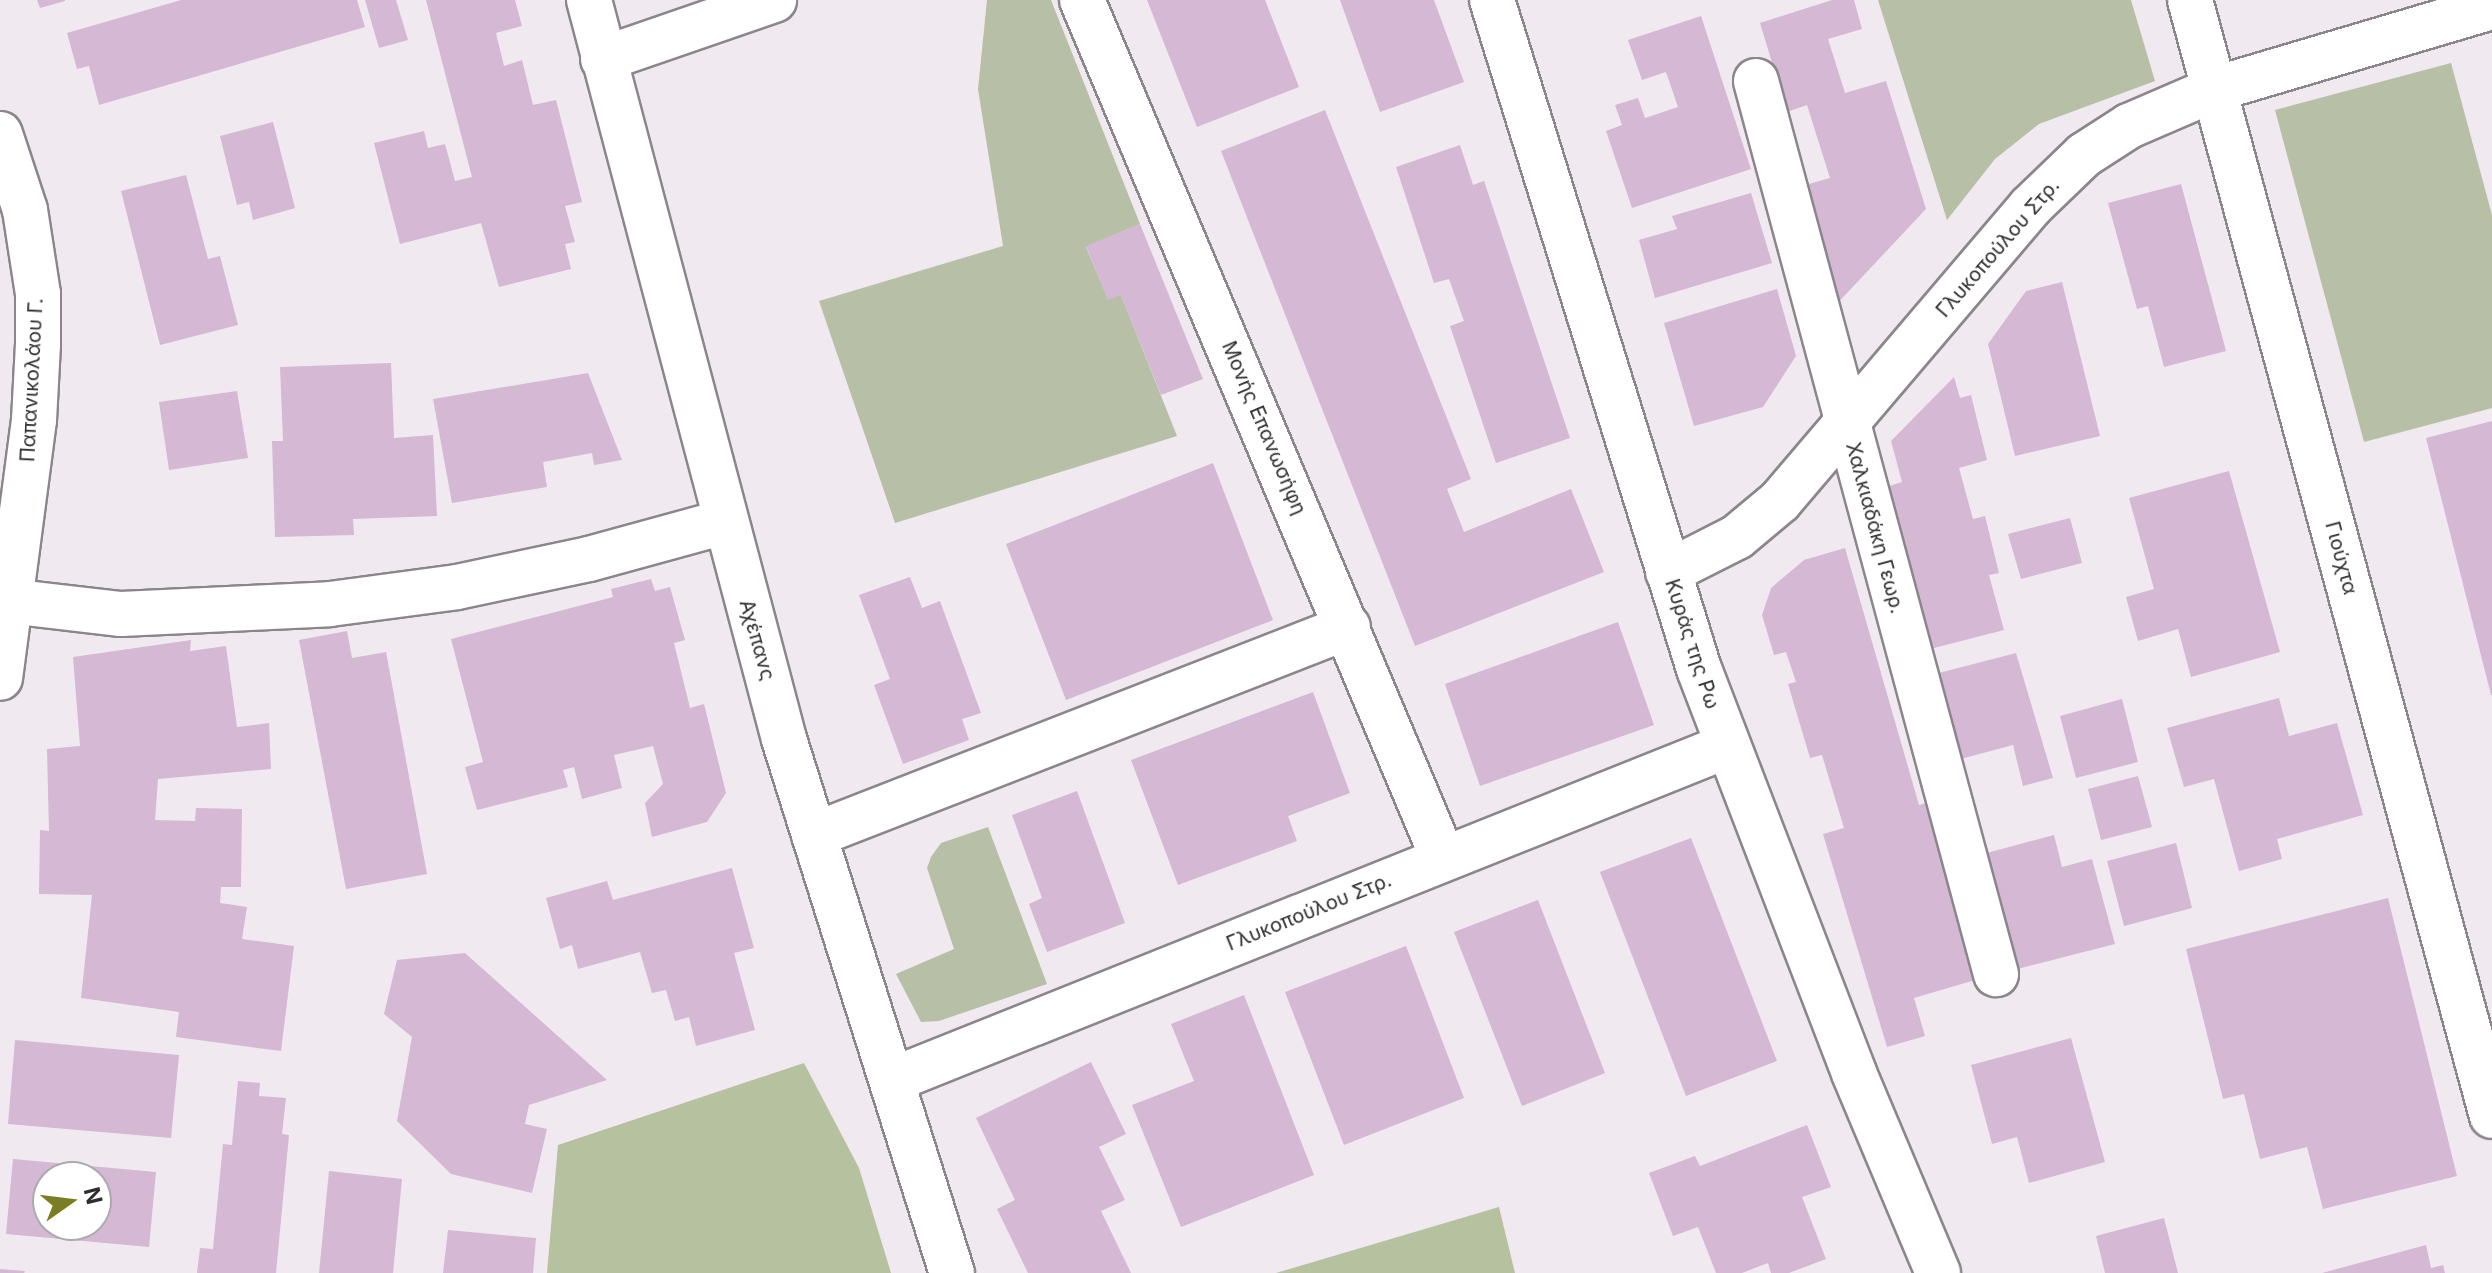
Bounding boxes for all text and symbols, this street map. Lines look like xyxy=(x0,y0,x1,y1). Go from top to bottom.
street label: Γλυκοπούλου Στρ. xyxy=(1931,174,2065,322)
street label: Παπανικολάου Γ. xyxy=(16,297,48,463)
street label: Μονής Επανωσήφη xyxy=(1217,338,1311,518)
street label: Χαλκιαδάκη Γεωρ. xyxy=(1841,440,1909,616)
street label: Γιούχτα xyxy=(2320,519,2362,597)
street label: Κυράς της Ρω xyxy=(1660,576,1724,712)
street label: Αχέπανς xyxy=(734,597,780,683)
street label: Γλυκοπούλου Στρ. xyxy=(1223,868,1395,956)
north arrow xyxy=(32,1161,112,1241)
text: N xyxy=(79,1184,108,1207)

